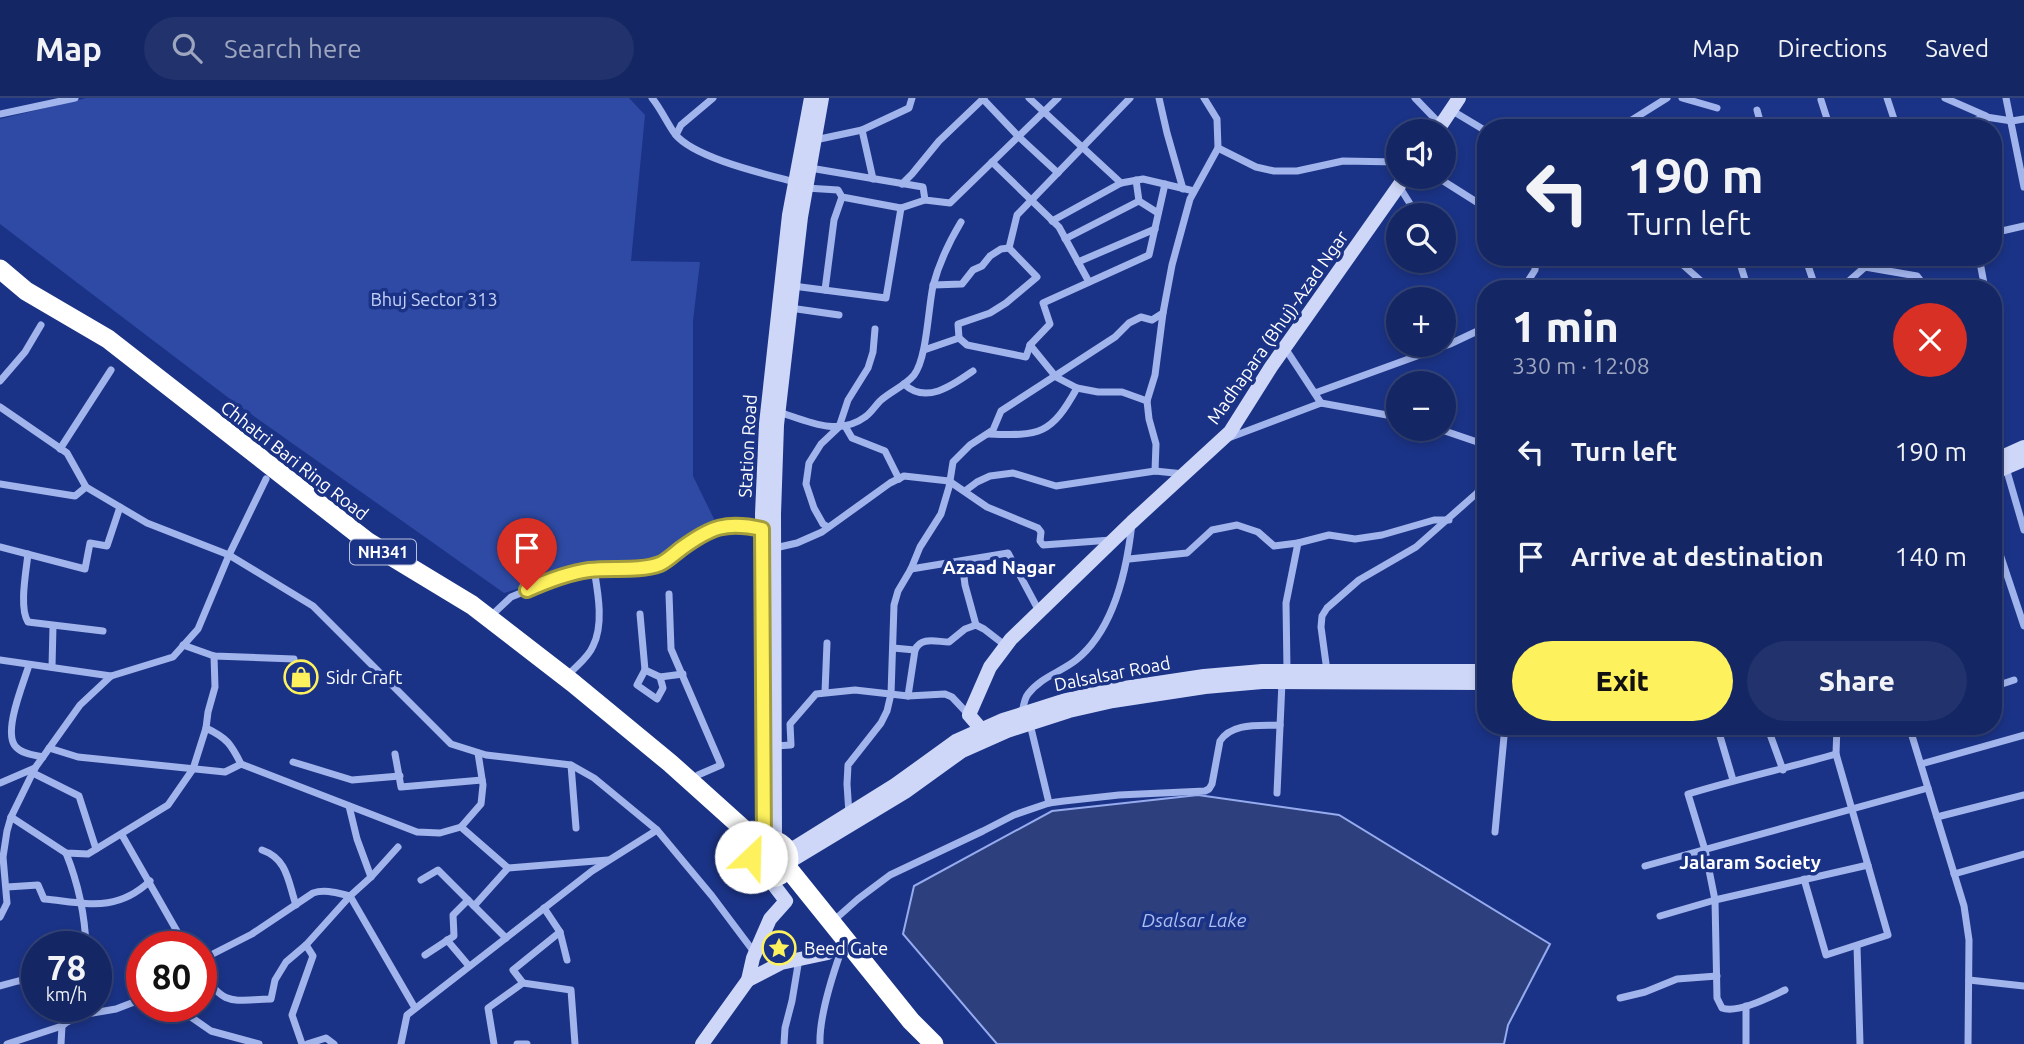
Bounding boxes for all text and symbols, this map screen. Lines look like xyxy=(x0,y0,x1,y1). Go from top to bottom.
search box xyxy=(144,17,634,80)
icon: search xyxy=(168,29,206,67)
text: Map xyxy=(35,30,102,67)
text: Search here xyxy=(224,34,362,63)
text: Map xyxy=(1692,35,1739,62)
text: Directions xyxy=(1777,35,1887,62)
text: Saved xyxy=(1925,35,1989,62)
map controls xyxy=(1386,119,1456,441)
button: sound xyxy=(1386,119,1456,189)
icon: left xyxy=(1512,147,1603,238)
text: 190 m xyxy=(1627,147,1764,202)
button: search xyxy=(1386,203,1456,273)
text: Turn left xyxy=(1627,205,1751,241)
street label: Madhapara (Bhuj)-Azad Ngar xyxy=(1202,226,1352,428)
button: + xyxy=(1386,287,1456,357)
park label: Bhuj Sector 313 xyxy=(370,289,498,309)
text: 1 min xyxy=(1512,303,1619,350)
button: close xyxy=(1893,303,1967,377)
text: 330 m · 12:08 xyxy=(1512,353,1650,378)
button: − xyxy=(1386,371,1456,441)
street label: Station Road xyxy=(734,394,760,498)
street label: Chhatri Bari Ring Road xyxy=(217,396,373,524)
icon: left xyxy=(1512,433,1550,471)
text: Turn left xyxy=(1571,437,1677,466)
text: 190 m xyxy=(1895,437,1967,466)
pin xyxy=(497,518,557,590)
icon: arrive xyxy=(508,529,546,567)
icon: arrive xyxy=(1512,538,1550,576)
road number: NH341 xyxy=(350,540,416,565)
text: Arrive at destination xyxy=(1571,542,1824,571)
text: 140 m xyxy=(1895,542,1967,571)
district label: Azaad Nagar xyxy=(942,556,1056,578)
button: Exit xyxy=(1512,641,1733,721)
button: Share xyxy=(1747,641,1967,721)
street label: Dalsalsar Road xyxy=(1052,652,1172,694)
shop icon: Sidr Craft xyxy=(282,658,320,696)
place label: Sidr Craft xyxy=(326,667,402,687)
position arrow xyxy=(714,820,788,894)
district label: Jalaram Society xyxy=(1679,851,1821,873)
water label: Dsalsar Lake xyxy=(1142,909,1247,931)
place icon: Beed Gate xyxy=(760,929,798,967)
speed limit sign: 80 xyxy=(126,931,217,1022)
place label: Beed Gate xyxy=(804,938,888,958)
text: 78 xyxy=(47,947,86,987)
text: km/h xyxy=(46,984,87,1004)

